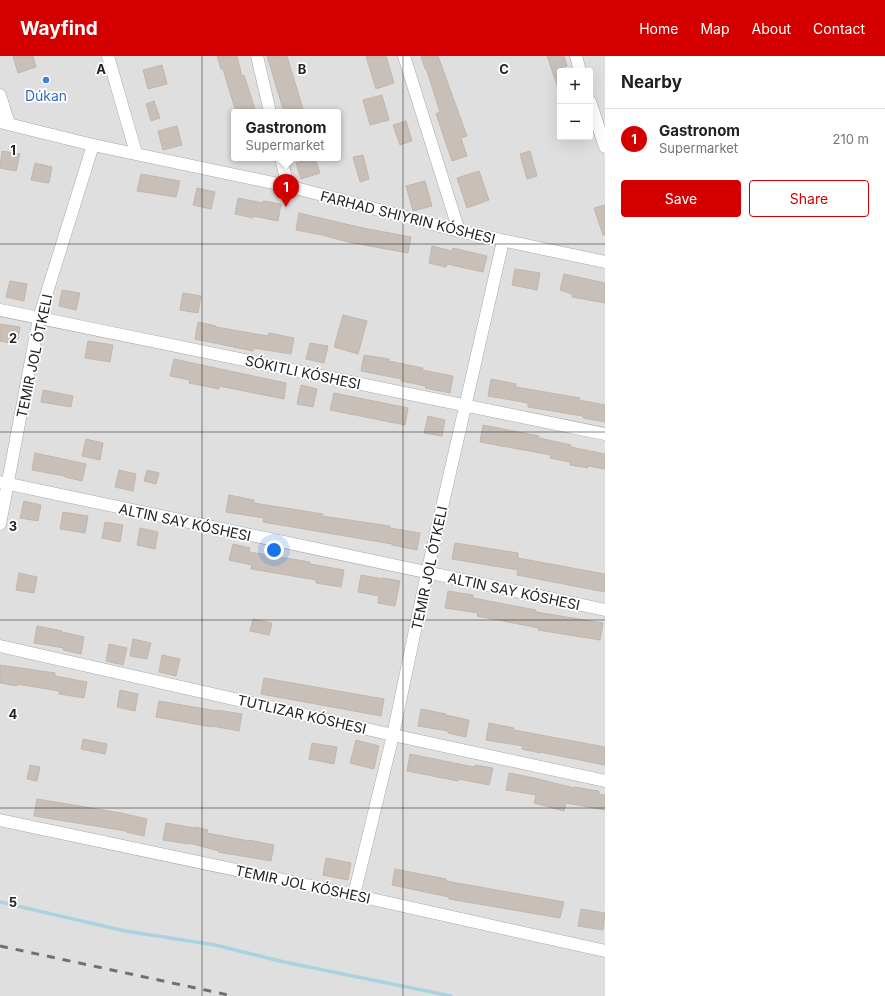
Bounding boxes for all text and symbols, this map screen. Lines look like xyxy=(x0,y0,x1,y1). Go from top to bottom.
text: Wayfind xyxy=(20,17,98,40)
text: Home xyxy=(639,20,678,37)
text: Map xyxy=(700,20,730,37)
text: About xyxy=(752,20,791,37)
text: Contact xyxy=(813,20,865,37)
text: A xyxy=(96,61,106,77)
text: B xyxy=(298,61,307,77)
text: C xyxy=(499,61,509,77)
map controls xyxy=(557,68,593,140)
button: + xyxy=(557,68,593,104)
text: Nearby xyxy=(621,72,682,92)
marker: Dúkan xyxy=(41,75,51,85)
place label: Dúkan xyxy=(25,87,67,104)
button: − xyxy=(557,104,593,140)
popup xyxy=(231,109,341,161)
text: Gastronom xyxy=(245,118,327,137)
text: Gastronom xyxy=(659,121,740,140)
text: 1 xyxy=(631,131,637,147)
text: 210 m xyxy=(833,131,869,147)
text: Supermarket xyxy=(245,137,325,153)
text: Supermarket xyxy=(659,140,738,156)
text: 1 xyxy=(10,142,16,158)
pin: 1 xyxy=(273,174,299,207)
button: Save xyxy=(621,180,741,217)
button: Share xyxy=(749,180,869,217)
street label: FARHAD SHIYRIN KÓSHESI xyxy=(319,187,497,247)
street label: TEMIR JOL ÓTKELI xyxy=(13,293,55,419)
text: 2 xyxy=(9,330,17,346)
street label: SÓKITLI KÓSHESI xyxy=(244,351,362,393)
street label: ALTIN SAY KÓSHESI xyxy=(117,500,253,544)
street label: TEMIR JOL ÓTKELI xyxy=(408,505,450,631)
text: 3 xyxy=(9,518,17,534)
your location xyxy=(264,540,284,560)
street label: ALTIN SAY KÓSHESI xyxy=(446,569,582,613)
street label: TUTLIZAR KÓSHESI xyxy=(236,691,368,737)
text: 4 xyxy=(9,706,18,722)
street label: TEMIR JOL KÓSHESI xyxy=(234,861,372,907)
text: 5 xyxy=(9,894,17,910)

